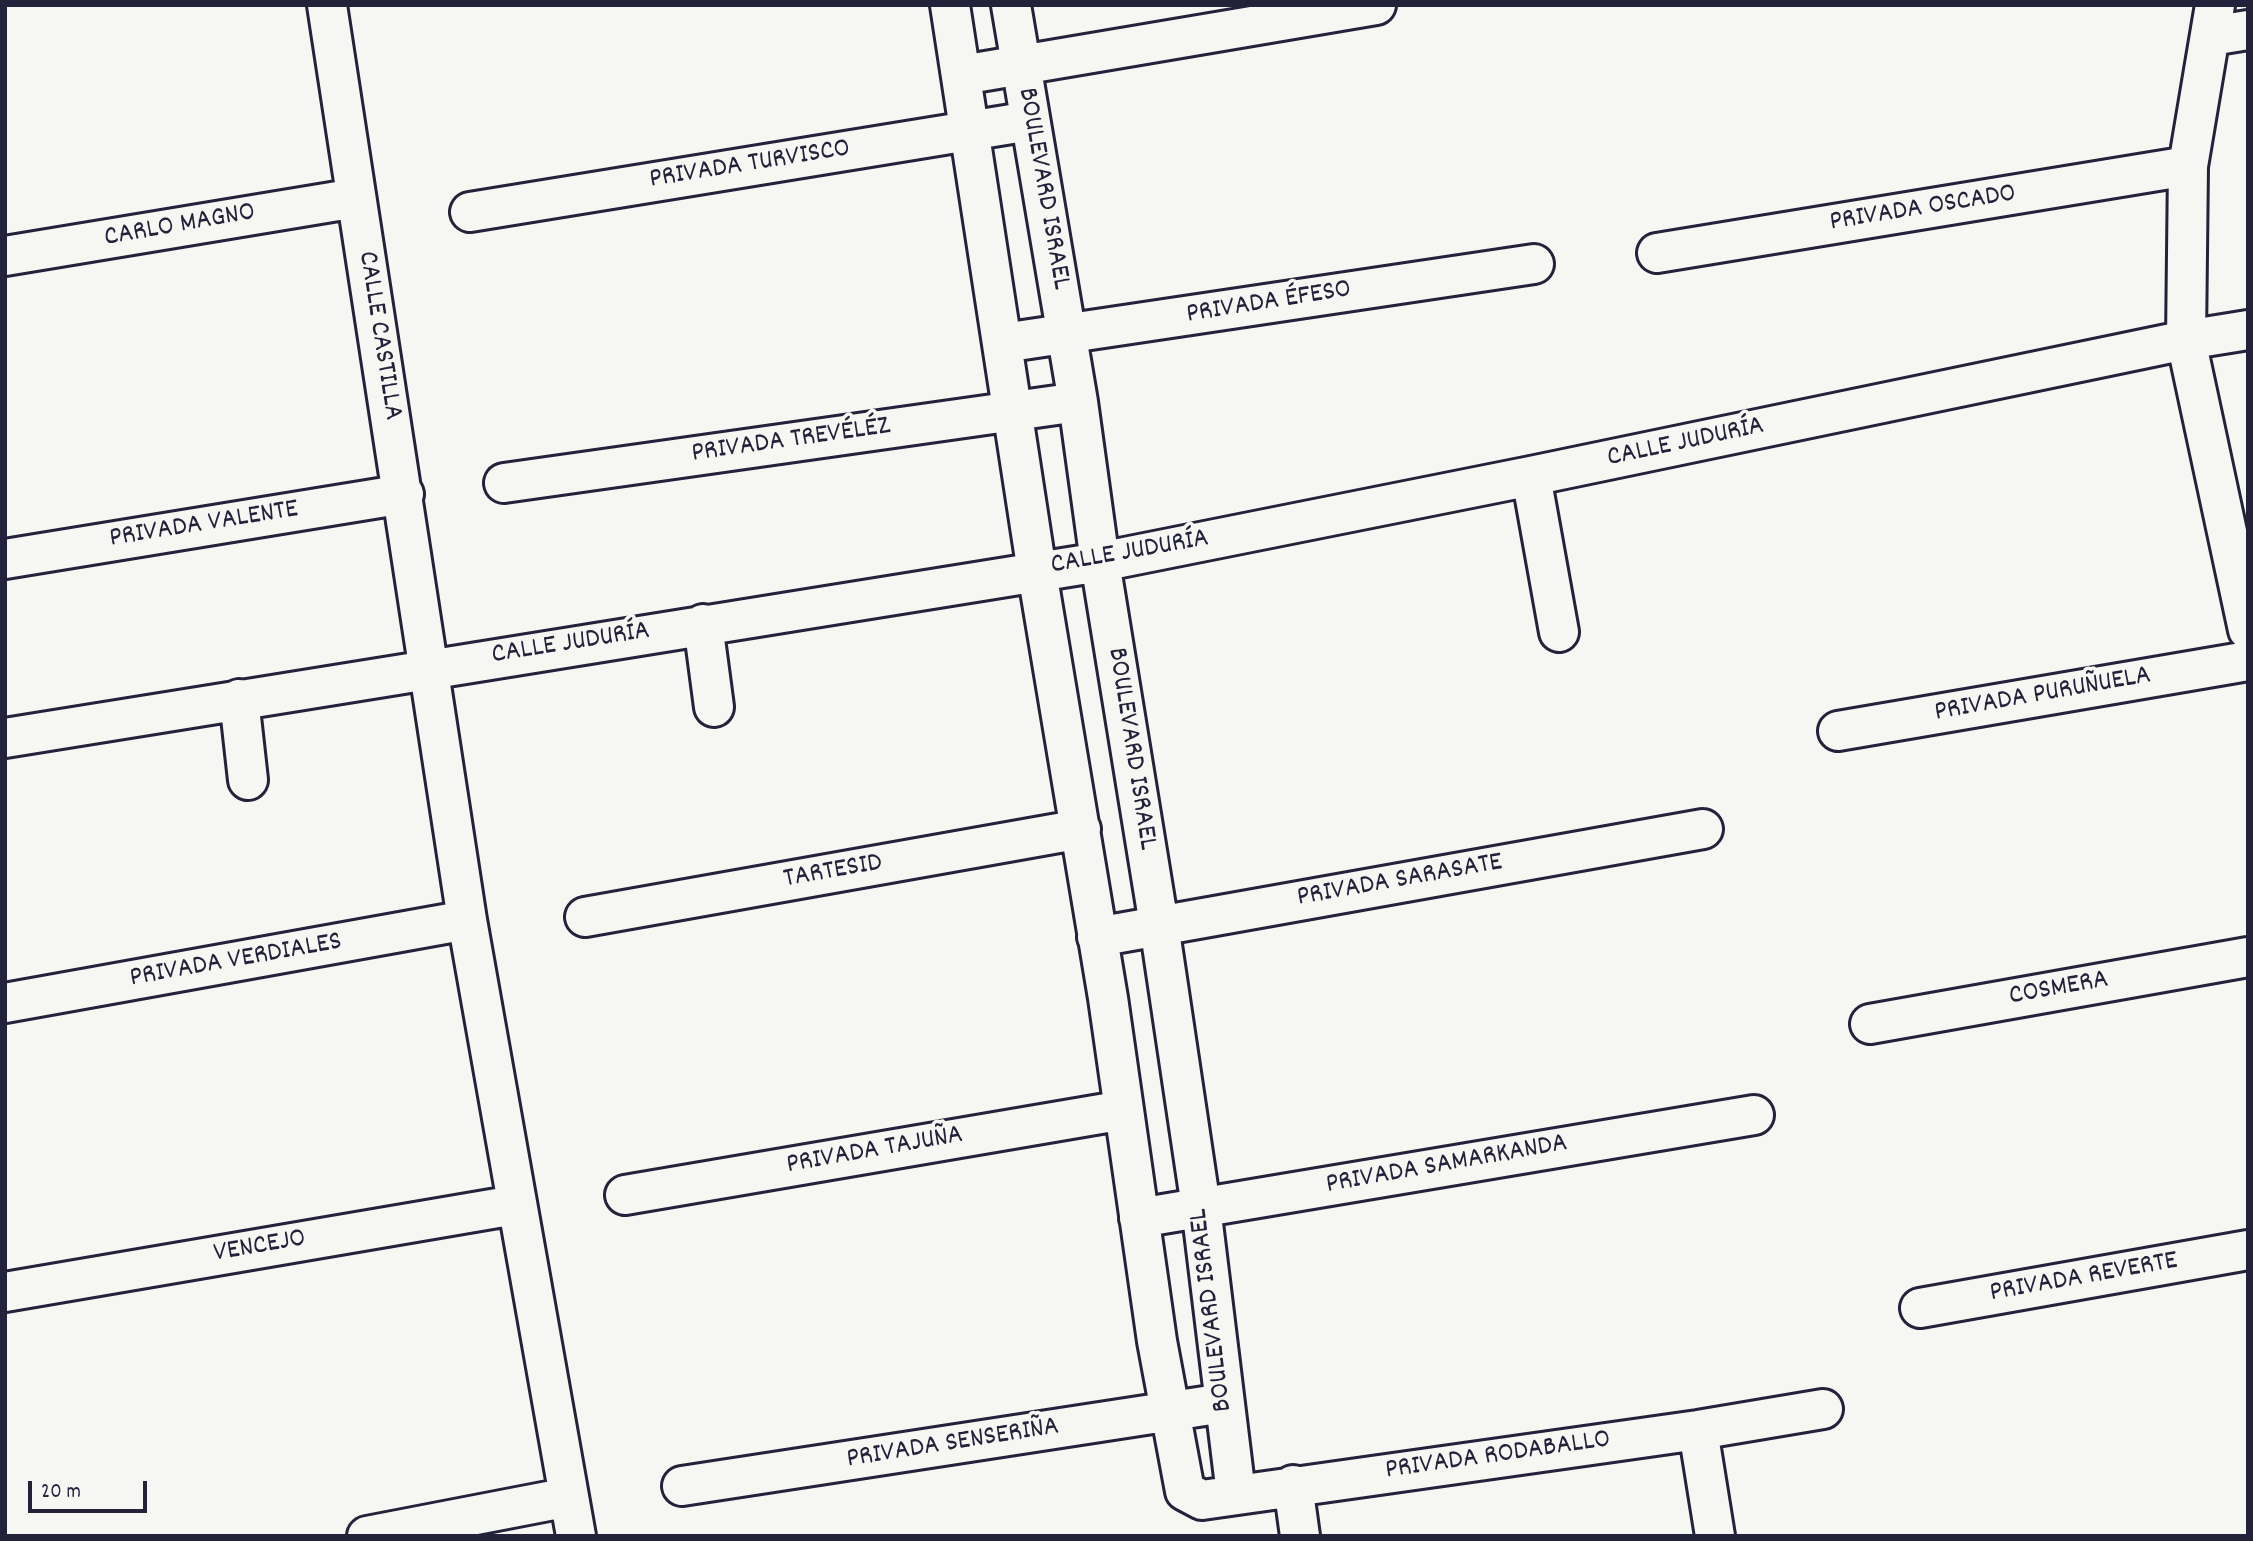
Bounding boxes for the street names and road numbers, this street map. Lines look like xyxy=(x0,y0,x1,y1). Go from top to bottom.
street label: BOULEVARD ISRAEL xyxy=(1008,85,1076,293)
street label: PRIVADA TURVISCO xyxy=(647,134,853,198)
street label: PRIVADA OSCADO xyxy=(1828,179,2018,241)
street label: CARLO MAGNO xyxy=(102,197,258,257)
street label: CALLE CASTILLA xyxy=(348,249,408,423)
street label: PRIVADA ÉFESO xyxy=(1184,274,1354,334)
street label: PRIVADA TREVÉLÉZ xyxy=(690,411,892,473)
street label: CALLE JUDURÍA xyxy=(1604,411,1768,477)
street label: PRIVADA VALENTE xyxy=(107,494,301,558)
street label: CALLE JUDURÍA xyxy=(1049,524,1211,584)
street label: CALLE JUDURÍA xyxy=(490,616,652,674)
street label: BOULEVARD ISRAEL xyxy=(1097,645,1163,853)
street label: PRIVADA PURUÑUELA xyxy=(1932,660,2154,732)
street label: PRIVADA SARASATE xyxy=(1295,847,1505,917)
street label: TARTESID xyxy=(781,848,885,898)
street label: PRIVADA VERDIALES xyxy=(127,927,345,997)
street label: COSMERA xyxy=(2007,965,2111,1015)
street label: PRIVADA TAJUÑA xyxy=(784,1120,966,1184)
street label: PRIVADA SAMARKANDA xyxy=(1324,1128,1570,1204)
street label: BOULEVARD ISRAEL xyxy=(1184,1207,1242,1413)
street label: VENCEJO xyxy=(211,1223,309,1273)
street label: PRIVADA REVERTE xyxy=(1988,1246,2180,1312)
street label: PRIVADA SENSERIÑA xyxy=(844,1412,1062,1478)
street label: PRIVADA RODABALLO xyxy=(1383,1425,1613,1489)

